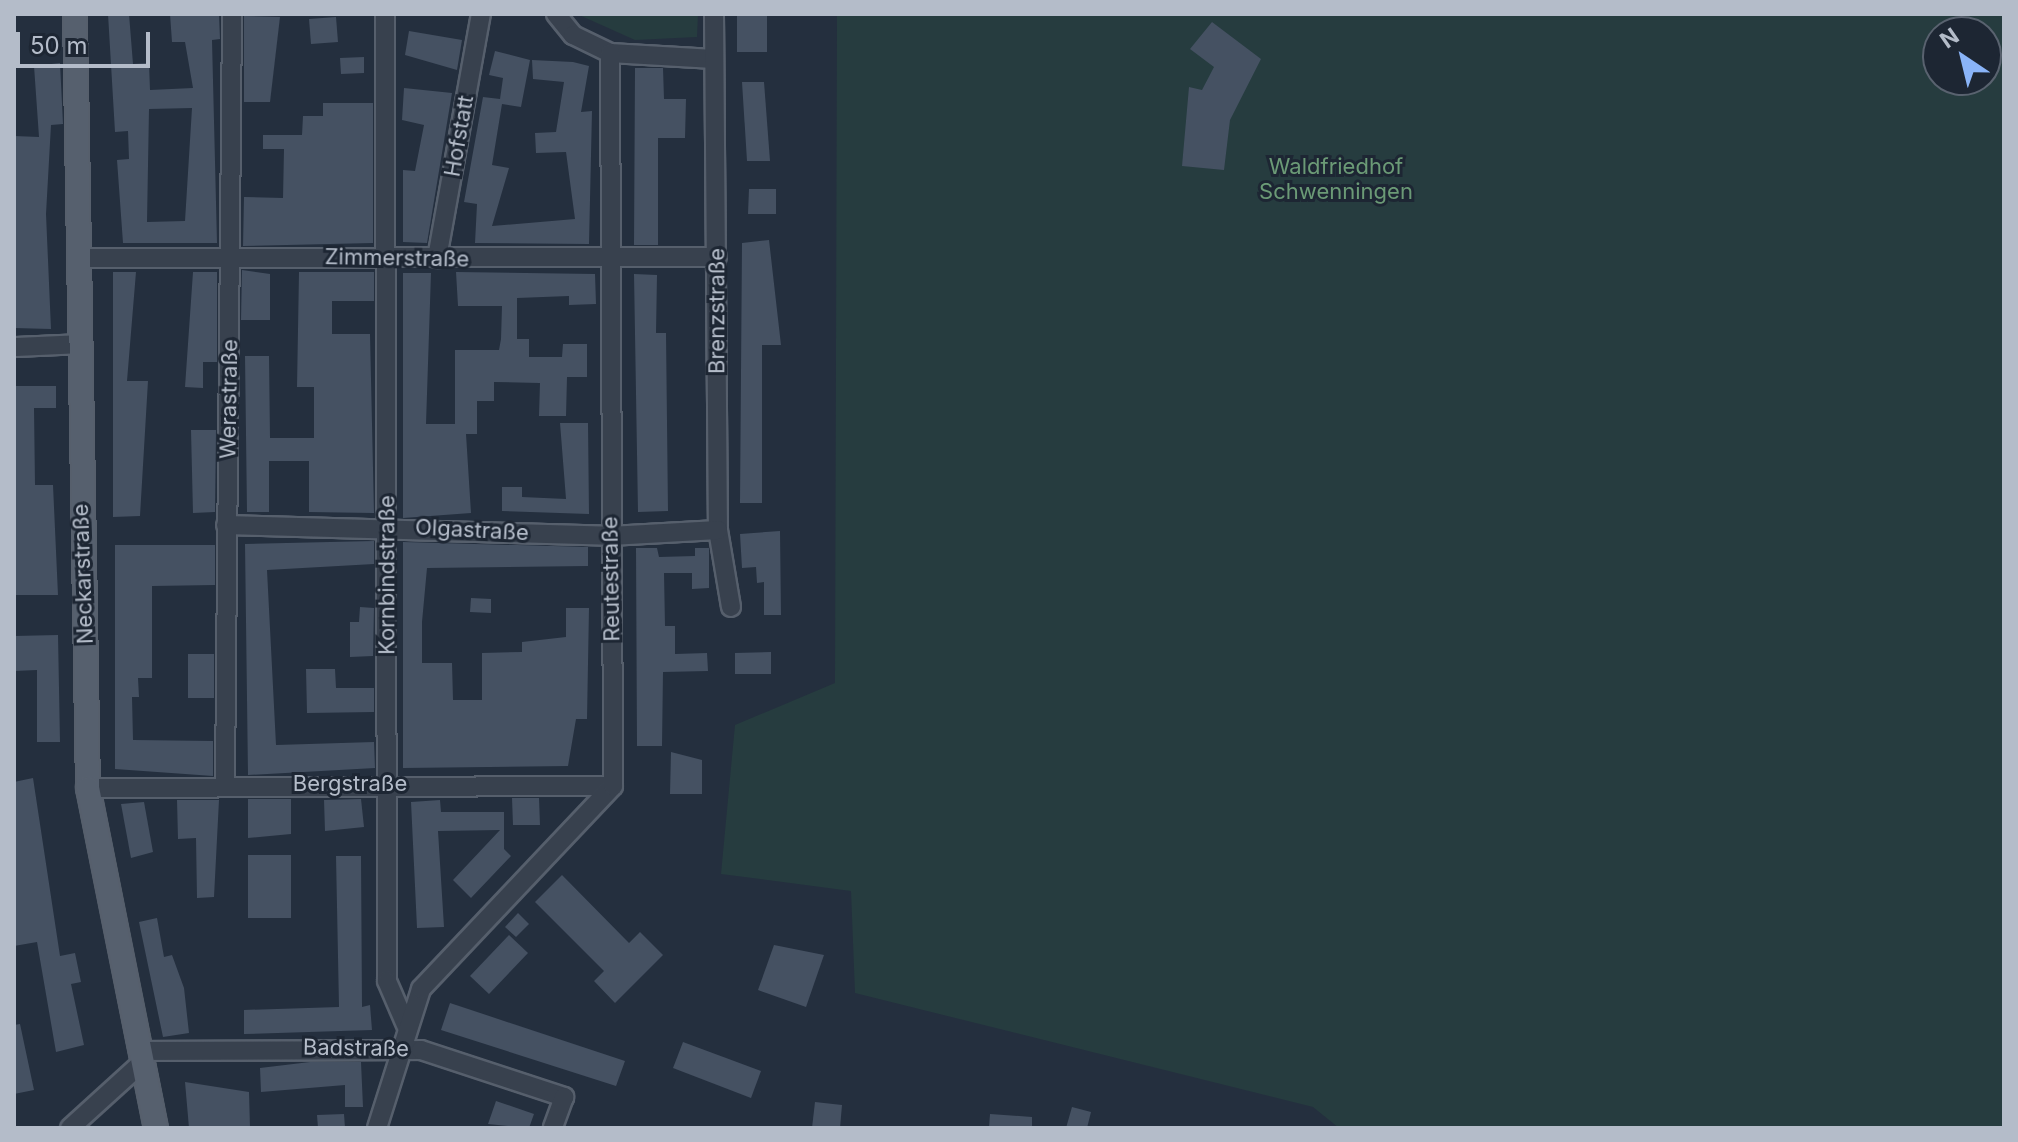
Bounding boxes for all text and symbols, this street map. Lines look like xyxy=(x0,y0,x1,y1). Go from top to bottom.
scale bar xyxy=(20,16,154,66)
north arrow xyxy=(1922,16,2002,96)
text: N xyxy=(1935,23,1964,53)
text: 50 m xyxy=(30,31,88,60)
street label: Hofstatt xyxy=(439,93,479,179)
park label: Waldfriedhof Schwenningen xyxy=(1259,153,1413,204)
street label: Zimmerstraße xyxy=(324,244,470,272)
street label: Brenzstraße xyxy=(704,248,730,374)
street label: Werastraße xyxy=(215,339,243,459)
street label: Kornbindstraße xyxy=(374,495,400,655)
street label: Neckarstraße xyxy=(67,503,99,645)
street label: Olgastraße xyxy=(414,514,530,546)
street label: Reutestraße xyxy=(597,516,625,642)
street label: Bergstraße xyxy=(293,771,407,797)
street label: Badstraße xyxy=(303,1034,409,1062)

